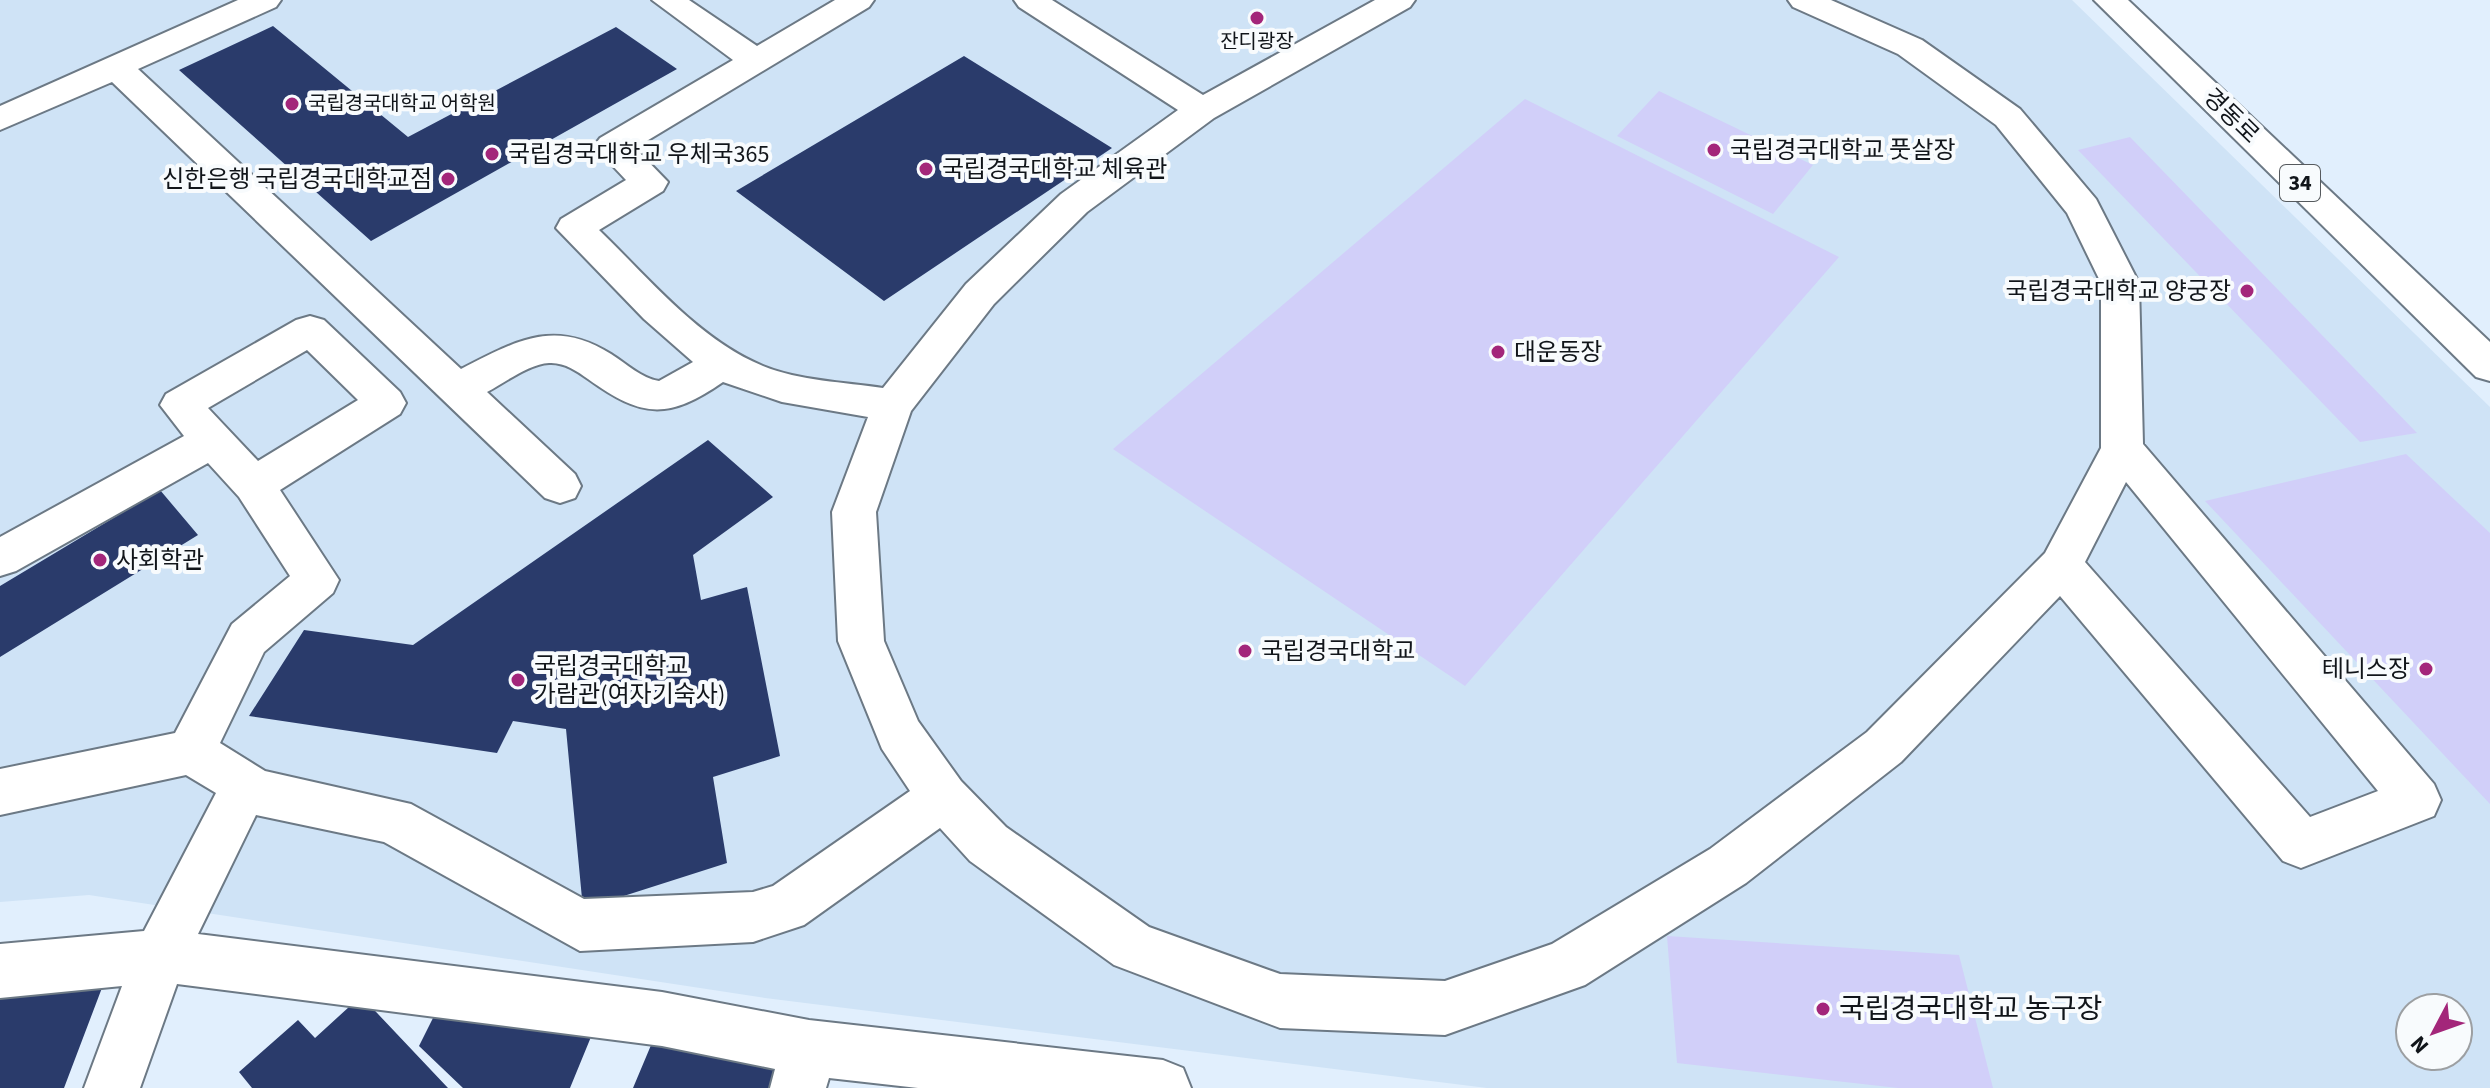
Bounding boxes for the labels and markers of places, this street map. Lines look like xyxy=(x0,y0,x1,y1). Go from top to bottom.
marker: 잔디광장 xyxy=(1248,9,1266,27)
place label: 잔디광장 xyxy=(1220,28,1294,56)
place label: 국립경국대학교 어학원 xyxy=(308,90,496,118)
marker: 국립경국대학교 어학원 xyxy=(283,95,301,113)
place label: 국립경국대학교 풋살장 xyxy=(1730,133,1956,168)
place label: 국립경국대학교 우체국365 xyxy=(508,137,769,172)
marker: 국립경국대학교 풋살장 xyxy=(1705,141,1723,159)
marker: 국립경국대학교 우체국365 xyxy=(483,145,501,163)
place label: 국립경국대학교 체육관 xyxy=(942,152,1168,187)
marker: 국립경국대학교 체육관 xyxy=(917,160,935,178)
place label: 신한은행 국립경국대학교점 xyxy=(162,162,432,197)
marker: 신한은행 국립경국대학교점 xyxy=(439,170,457,188)
place label: 국립경국대학교 양궁장 xyxy=(2005,274,2231,309)
marker: 국립경국대학교 양궁장 xyxy=(2238,282,2256,300)
place label: 대운동장 xyxy=(1514,335,1602,370)
marker: 대운동장 xyxy=(1489,343,1507,361)
place label: 사회학관 xyxy=(116,543,204,578)
marker: 사회학관 xyxy=(91,551,109,569)
place label: 국립경국대학교 xyxy=(1261,634,1416,669)
marker: 국립경국대학교 xyxy=(1236,642,1254,660)
place label: 국립경국대학교 가람관(여자기숙사) xyxy=(534,649,725,712)
place label: 테니스장 xyxy=(2322,652,2410,687)
marker: 테니스장 xyxy=(2417,660,2435,678)
marker: 국립경국대학교 가람관(여자기숙사) xyxy=(509,671,527,689)
place label: 국립경국대학교 농구장 xyxy=(1839,989,2102,1029)
marker: 국립경국대학교 농구장 xyxy=(1814,1000,1832,1018)

